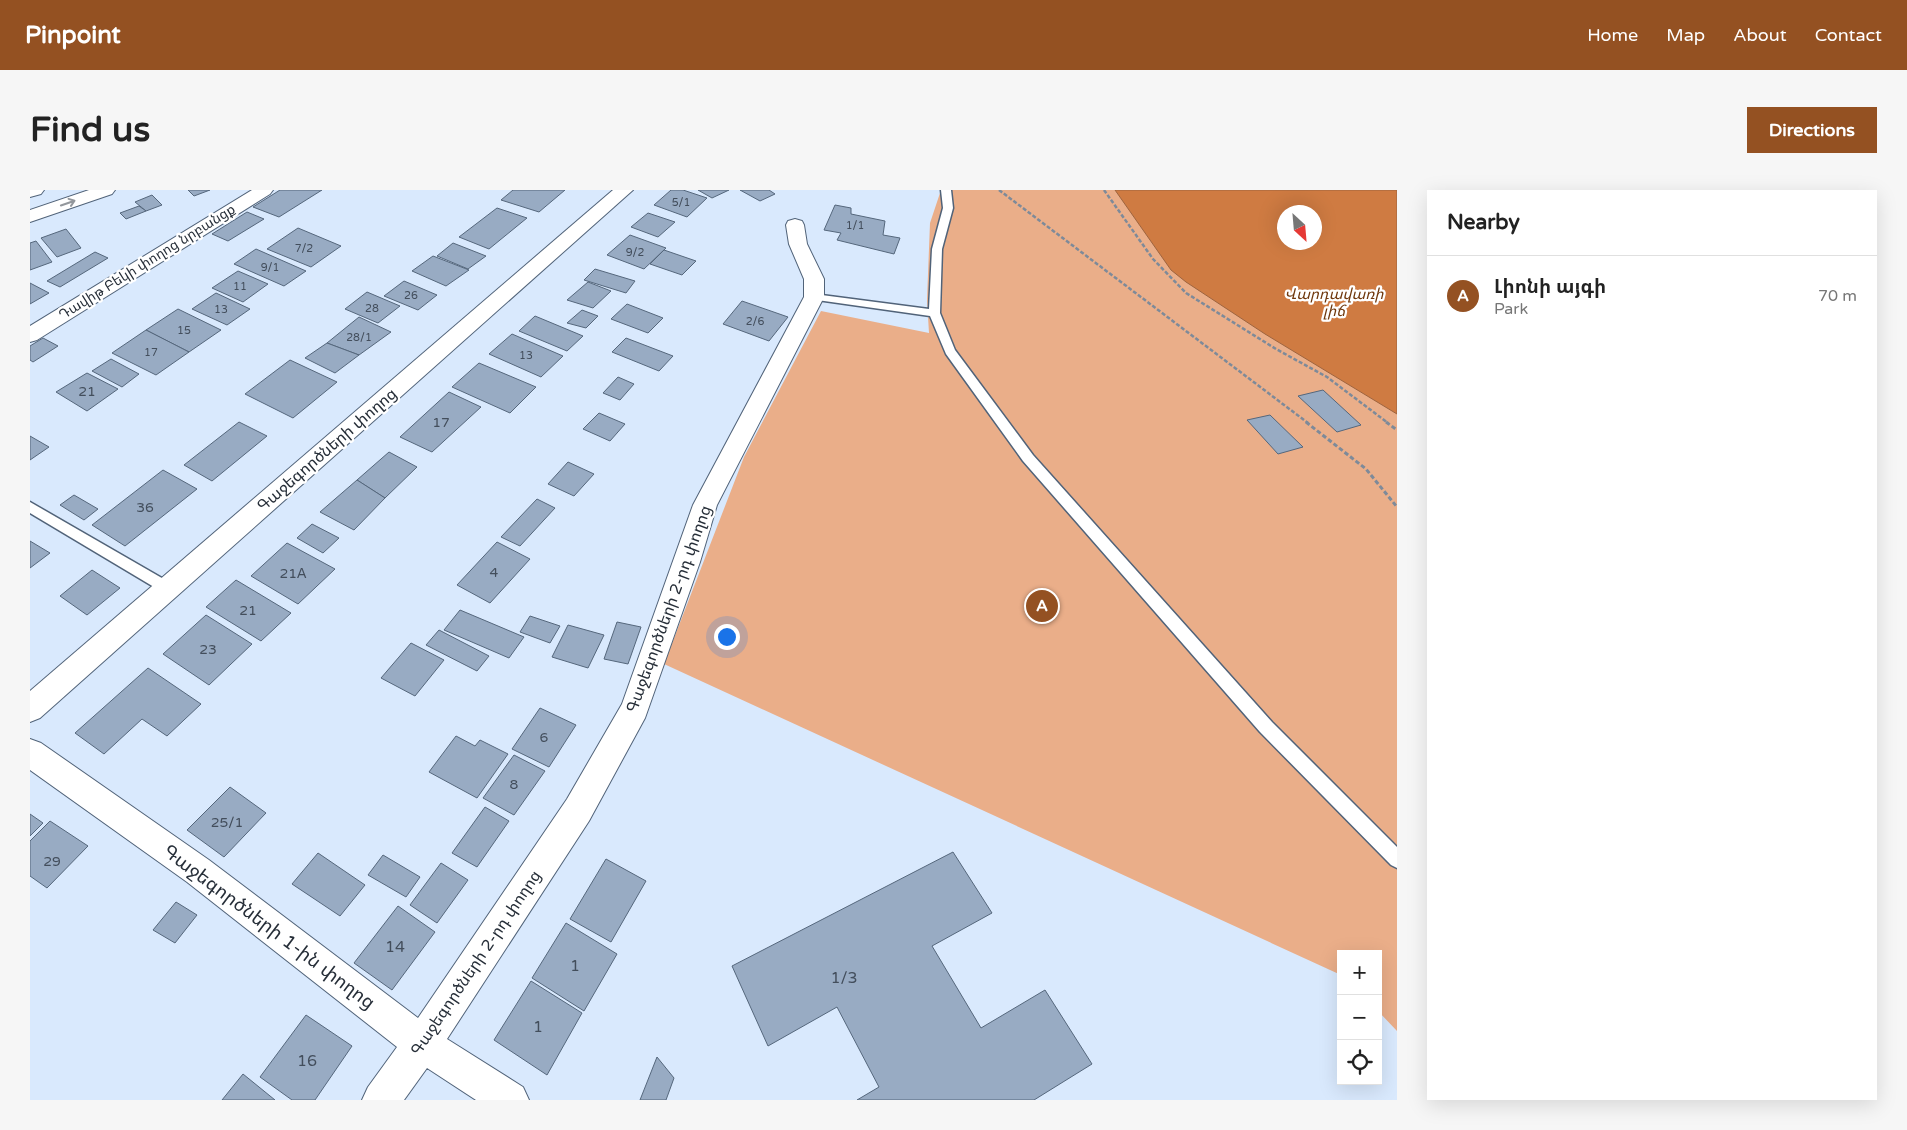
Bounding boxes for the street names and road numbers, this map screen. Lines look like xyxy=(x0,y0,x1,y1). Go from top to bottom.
street label: Դավիթ Բեկի փողոց նրբանցք xyxy=(56,200,238,324)
street label: Գաջեգործների փողոց xyxy=(253,384,401,516)
street label: Գաջեգործների 2-րդ փողոց xyxy=(622,503,716,715)
street label: Գաջեգործների 1-ին փողոց xyxy=(159,840,379,1014)
street label: Գաջեգործների 2-րդ փողոց xyxy=(406,867,546,1059)

